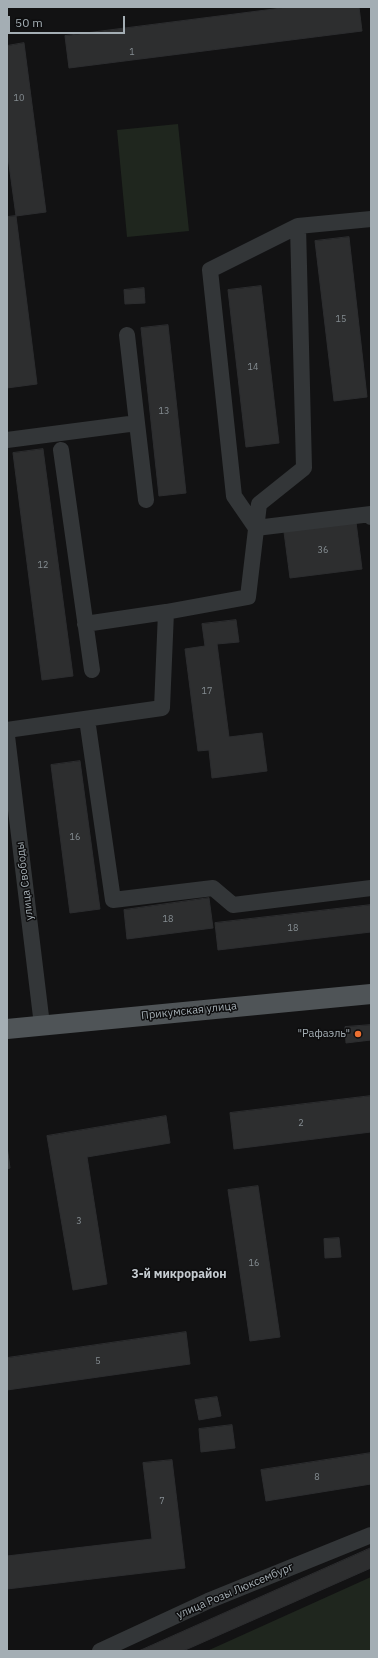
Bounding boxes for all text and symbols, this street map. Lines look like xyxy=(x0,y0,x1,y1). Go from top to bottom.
scale bar xyxy=(10,8,127,34)
text: 50 m xyxy=(15,15,43,30)
house number: 1 xyxy=(129,47,135,57)
house number: 10 xyxy=(14,93,24,103)
house number: 15 xyxy=(336,314,346,324)
house number: 14 xyxy=(248,362,258,372)
house number: 13 xyxy=(159,406,169,416)
house number: 36 xyxy=(318,545,328,555)
house number: 12 xyxy=(38,560,48,570)
house number: 17 xyxy=(202,686,212,696)
house number: 16 xyxy=(70,832,80,842)
street label: улица Свободы xyxy=(14,841,36,921)
house number: 18 xyxy=(163,914,173,924)
house number: 18 xyxy=(288,923,298,933)
street label: Прикумская улица xyxy=(141,999,237,1023)
place label: "Рафаэль" xyxy=(297,1027,350,1041)
marker: "Рафаэль" xyxy=(353,1029,363,1039)
house number: 2 xyxy=(298,1118,304,1128)
house number: 3 xyxy=(76,1216,82,1226)
house number: 16 xyxy=(249,1258,259,1268)
district label: 3-й микрорайон xyxy=(131,1268,227,1282)
house number: 5 xyxy=(95,1356,101,1366)
house number: 8 xyxy=(314,1472,320,1482)
house number: 7 xyxy=(159,1496,165,1506)
street label: улица Розы Люксембург xyxy=(175,1560,295,1622)

